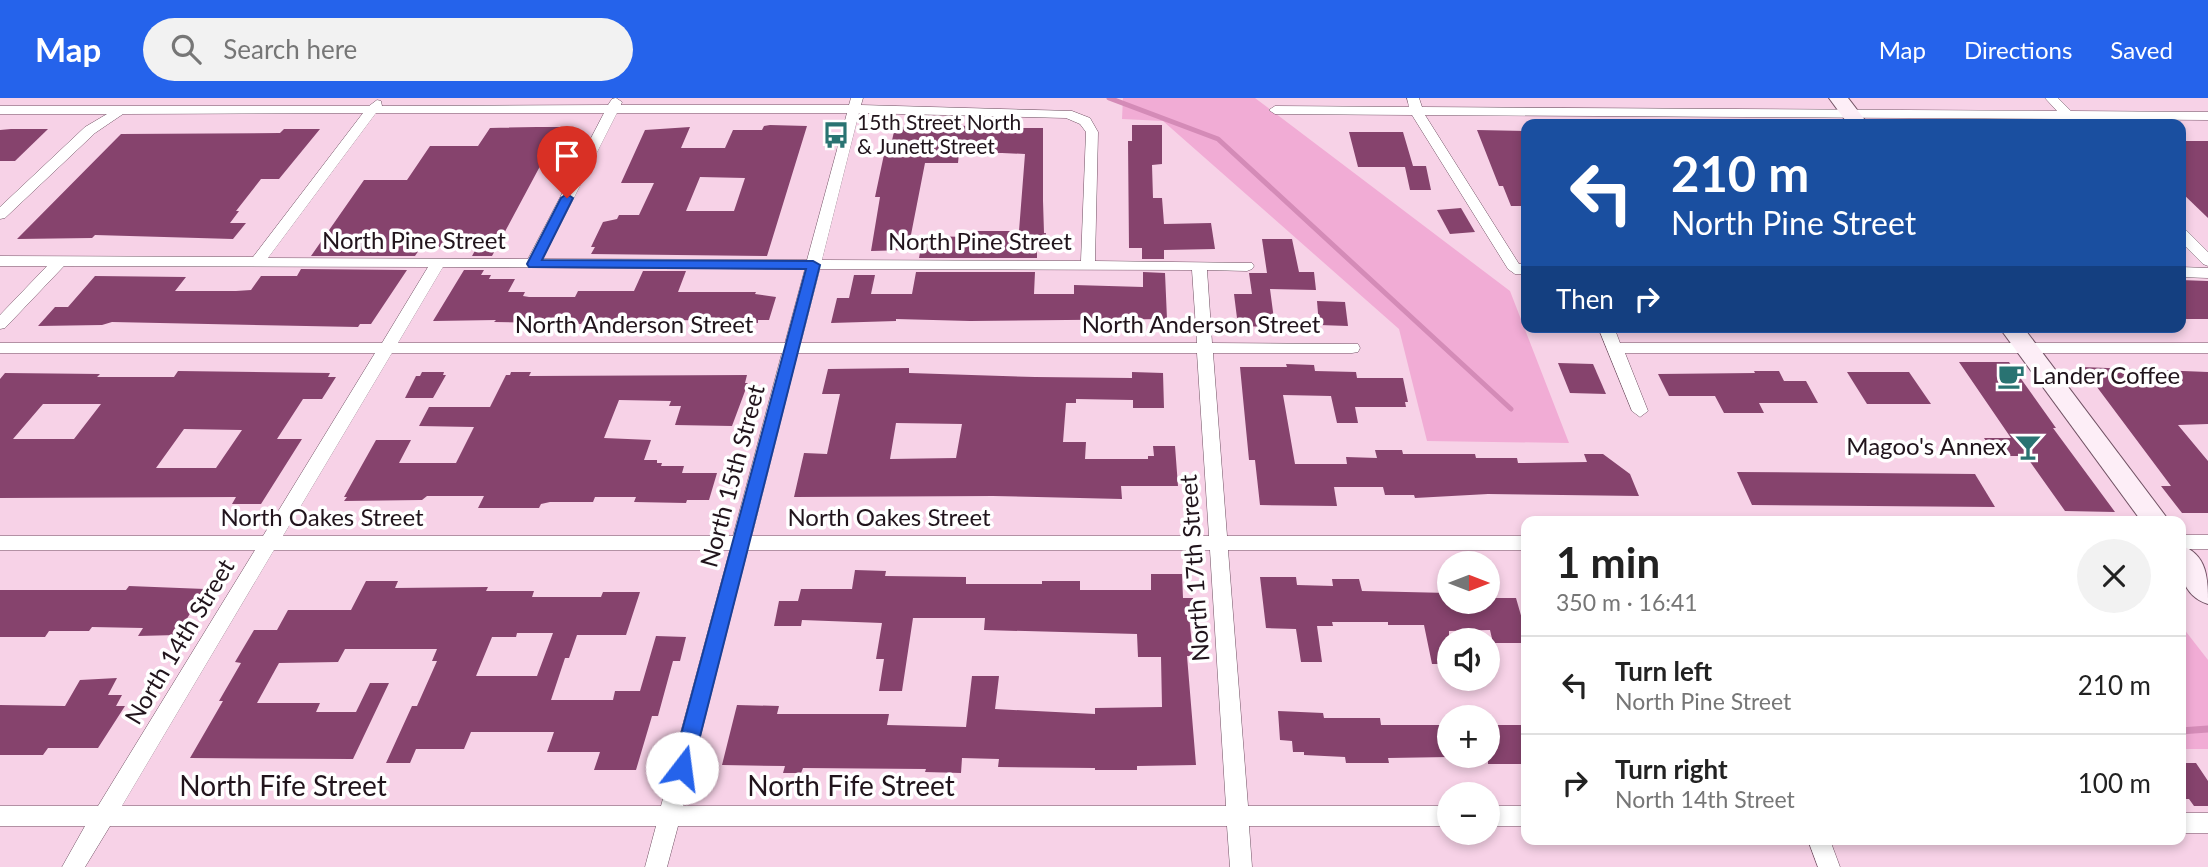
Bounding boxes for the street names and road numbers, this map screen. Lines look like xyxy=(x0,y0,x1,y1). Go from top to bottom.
street label: North Pine Street xyxy=(322,225,506,254)
street label: North Pine Street xyxy=(888,226,1072,255)
street label: North Anderson Street xyxy=(515,309,754,338)
street label: North Anderson Street xyxy=(1082,309,1321,338)
street label: North 15th Street xyxy=(693,381,770,570)
street label: North 17th Street xyxy=(1172,473,1215,663)
street label: North Oakes Street xyxy=(220,502,424,531)
street label: North Oakes Street xyxy=(787,502,991,531)
street label: North 14th Street xyxy=(118,553,240,729)
street label: North Fife Street xyxy=(179,768,387,802)
street label: North Fife Street xyxy=(747,768,955,802)

